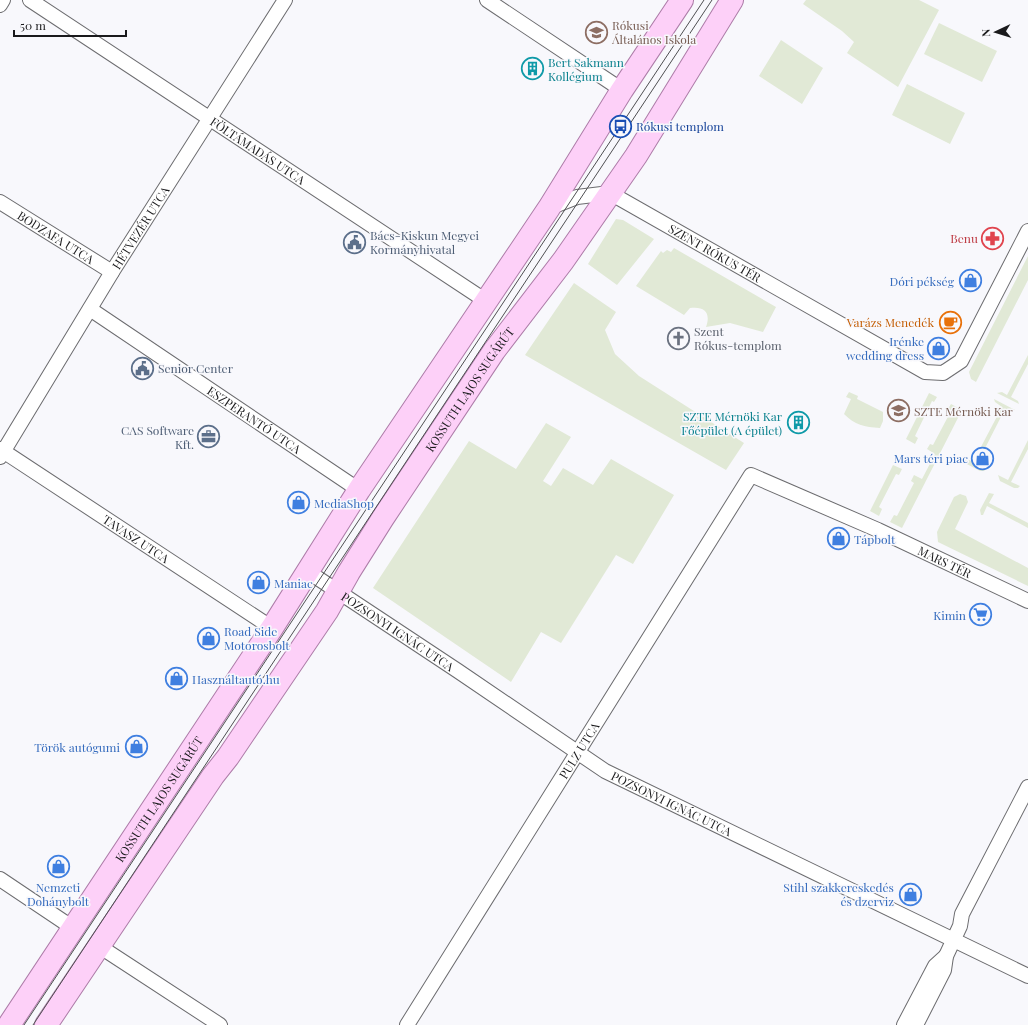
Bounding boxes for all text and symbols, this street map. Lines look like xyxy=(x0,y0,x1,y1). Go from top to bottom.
scale bar xyxy=(14,12,126,38)
north arrow xyxy=(976,12,1016,52)
text: 50 m xyxy=(20,17,46,33)
place label: Rókusi Általános Iskola xyxy=(611,17,696,47)
school or university icon: Rókusi Általános Iskola xyxy=(583,19,609,45)
text: N xyxy=(978,28,993,37)
place label: Bert Sakmann Kollégium xyxy=(548,54,624,84)
building icon: Bert Sakmann Kollégium xyxy=(519,56,545,82)
street label: FÖLTÁMADÁS UTCA xyxy=(207,113,309,188)
bus stop icon: Rókusi templom xyxy=(607,113,633,139)
place label: Rókusi templom xyxy=(636,118,724,134)
street label: HÉTVEZÉR UTCA xyxy=(108,183,173,272)
street label: BODZAFA UTCA xyxy=(15,207,98,267)
street label: SZENT RÓKUS TÉR xyxy=(666,220,764,285)
pharmacy icon: Benu xyxy=(980,225,1006,251)
place label: Bács-Kiskun Megyei Kormányhivatal xyxy=(370,227,480,257)
public building icon: Bács-Kiskun Megyei Kormányhivatal xyxy=(342,229,368,255)
place label: Benu xyxy=(950,230,978,246)
shop icon: Dóri pékség xyxy=(957,268,983,294)
place label: Dóri pékség xyxy=(889,273,955,289)
cafe icon: Varázs Menedék xyxy=(937,309,963,335)
place label: Varázs Menedék xyxy=(846,314,934,330)
street label: KOSSUTH LAJOS SUGÁRÚT xyxy=(421,323,518,455)
place label: Szent Rókus-templom xyxy=(694,323,782,353)
church icon: Szent Rókus-templom xyxy=(666,325,692,351)
place label: Irénke wedding dress xyxy=(846,333,924,363)
shop icon: Irénke wedding dress xyxy=(926,335,952,361)
public building icon: Senior Center xyxy=(129,355,155,381)
place label: Senior Center xyxy=(158,360,234,376)
street label: ESZPERANTÓ UTCA xyxy=(204,382,305,457)
school or university icon: SZTE Mérnöki Kar xyxy=(886,398,912,424)
place label: SZTE Mérnöki Kar xyxy=(914,403,1014,419)
place label: SZTE Mérnöki Kar Főépület (A épület) xyxy=(681,408,783,438)
building icon: SZTE Mérnöki Kar Főépület (A épület) xyxy=(785,410,811,436)
place label: CAS Software Kft. xyxy=(121,422,194,452)
office icon: CAS Software Kft. xyxy=(196,424,222,450)
shop icon: Mars téri piac xyxy=(970,445,996,471)
place label: Mars téri piac xyxy=(894,450,968,466)
shop icon: MediaShop xyxy=(286,490,312,516)
place label: MediaShop xyxy=(314,495,374,511)
street label: TAVASZ UTCA xyxy=(100,511,173,567)
shop icon: Tápbolt xyxy=(825,526,851,552)
place label: Tápbolt xyxy=(854,531,896,547)
street label: MARS TÉR xyxy=(915,542,974,581)
shop icon: Maniac xyxy=(245,570,271,596)
place label: Maniac xyxy=(274,575,313,591)
street label: POZSONYI IGNÁC UTCA xyxy=(338,588,458,675)
supermarket icon: Kimin xyxy=(968,602,994,628)
place label: Kimin xyxy=(933,607,966,623)
place label: Road Side Motorosbolt xyxy=(224,623,290,653)
shop icon: Road Side Motorosbolt xyxy=(195,625,221,651)
shop icon: Használtautó.hu xyxy=(164,666,190,692)
place label: Használtautó.hu xyxy=(192,671,280,687)
street label: PULZ UTCA xyxy=(555,719,603,782)
street label: KOSSUTH LAJOS SUGÁRÚT xyxy=(111,733,206,865)
shop icon: Török autógumi xyxy=(123,734,149,760)
place label: Török autógumi xyxy=(34,739,120,755)
street label: POZSONYI IGNÁC UTCA xyxy=(609,767,735,839)
shop icon: Nemzeti Dohánybolt xyxy=(45,853,71,879)
place label: Nemzeti Dohánybolt xyxy=(27,879,90,909)
place label: Stihl szakkereskedés és dzerviz xyxy=(783,879,894,909)
shop icon: Stihl szakkereskedés és dzerviz xyxy=(897,881,923,907)

